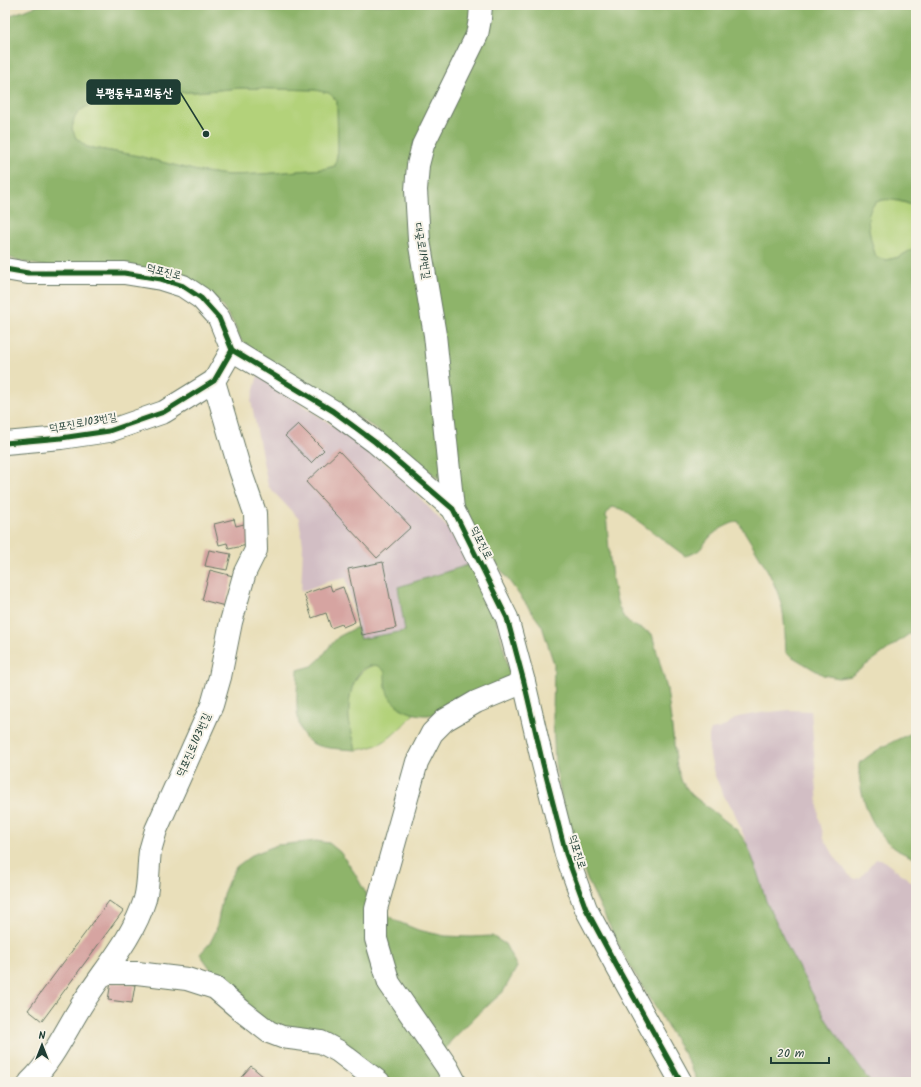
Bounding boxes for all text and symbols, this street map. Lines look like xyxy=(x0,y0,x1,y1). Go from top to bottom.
callout: 부평동부교회동산 xyxy=(87,80,180,104)
text: 부평동부교회동산 xyxy=(95,84,173,103)
street label: 대곶로119번길 xyxy=(409,222,435,280)
street label: 덕포진로 xyxy=(145,259,183,285)
street label: 덕포진로103번길 xyxy=(48,408,118,438)
street label: 덕포진로 xyxy=(465,523,497,563)
street label: 덕포진로103번길 xyxy=(172,710,216,780)
street label: 덕포진로 xyxy=(563,832,591,872)
north arrow xyxy=(22,1025,62,1065)
text: N xyxy=(39,1027,46,1045)
scale bar xyxy=(771,1039,829,1065)
text: 20 m xyxy=(777,1044,805,1063)

